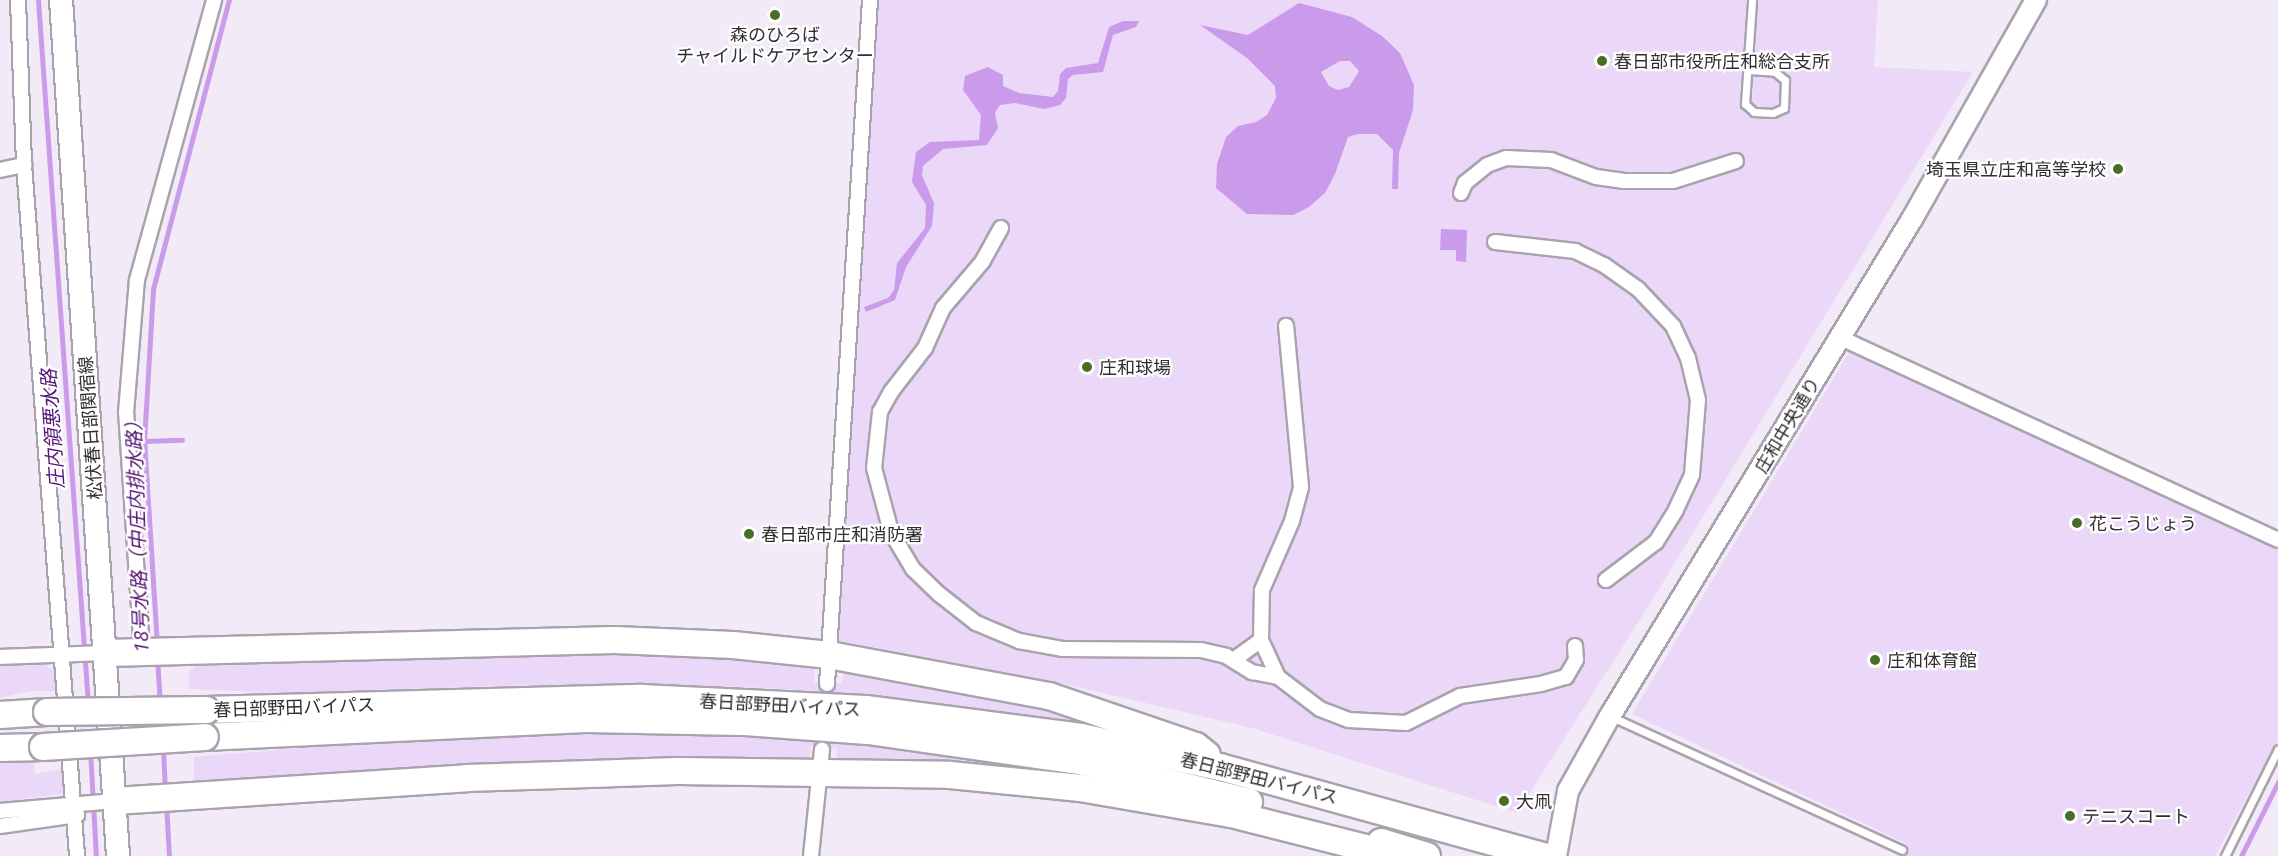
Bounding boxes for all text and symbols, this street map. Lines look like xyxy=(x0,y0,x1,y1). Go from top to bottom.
marker: 森のひろば チャイルドケアセンター xyxy=(768,8,782,22)
place label: 森のひろば チャイルドケアセンター xyxy=(676,24,874,66)
place label: 春日部市役所庄和総合支所 xyxy=(1614,50,1830,72)
marker: 春日部市役所庄和総合支所 xyxy=(1595,54,1609,68)
place label: 埼玉県立庄和高等学校 xyxy=(1926,158,2106,180)
marker: 埼玉県立庄和高等学校 xyxy=(2111,162,2125,176)
street label: 松伏春日部関宿線 xyxy=(74,355,106,501)
place label: 庄和球場 xyxy=(1099,356,1171,378)
marker: 庄和球場 xyxy=(1080,360,1094,374)
water label: 庄内領悪水路 xyxy=(36,368,68,490)
street label: 庄和中央通り xyxy=(1750,373,1824,477)
water label: 18号水路（中庄内排水路） xyxy=(121,411,153,653)
place label: 花こうじょう xyxy=(2089,512,2197,534)
marker: 花こうじょう xyxy=(2070,516,2084,530)
place label: 春日部市庄和消防署 xyxy=(761,523,923,545)
marker: 春日部市庄和消防署 xyxy=(742,527,756,541)
place label: 庄和体育館 xyxy=(1887,649,1977,671)
marker: 庄和体育館 xyxy=(1868,653,1882,667)
street label: 春日部野田バイパス xyxy=(699,690,861,720)
street label: 春日部野田バイパス xyxy=(213,693,375,721)
street label: 春日部野田バイパス xyxy=(1178,748,1340,808)
place label: 大凧 xyxy=(1516,790,1552,812)
marker: 大凧 xyxy=(1497,794,1511,808)
place label: テニスコート xyxy=(2082,805,2190,827)
marker: テニスコート xyxy=(2063,809,2077,823)

